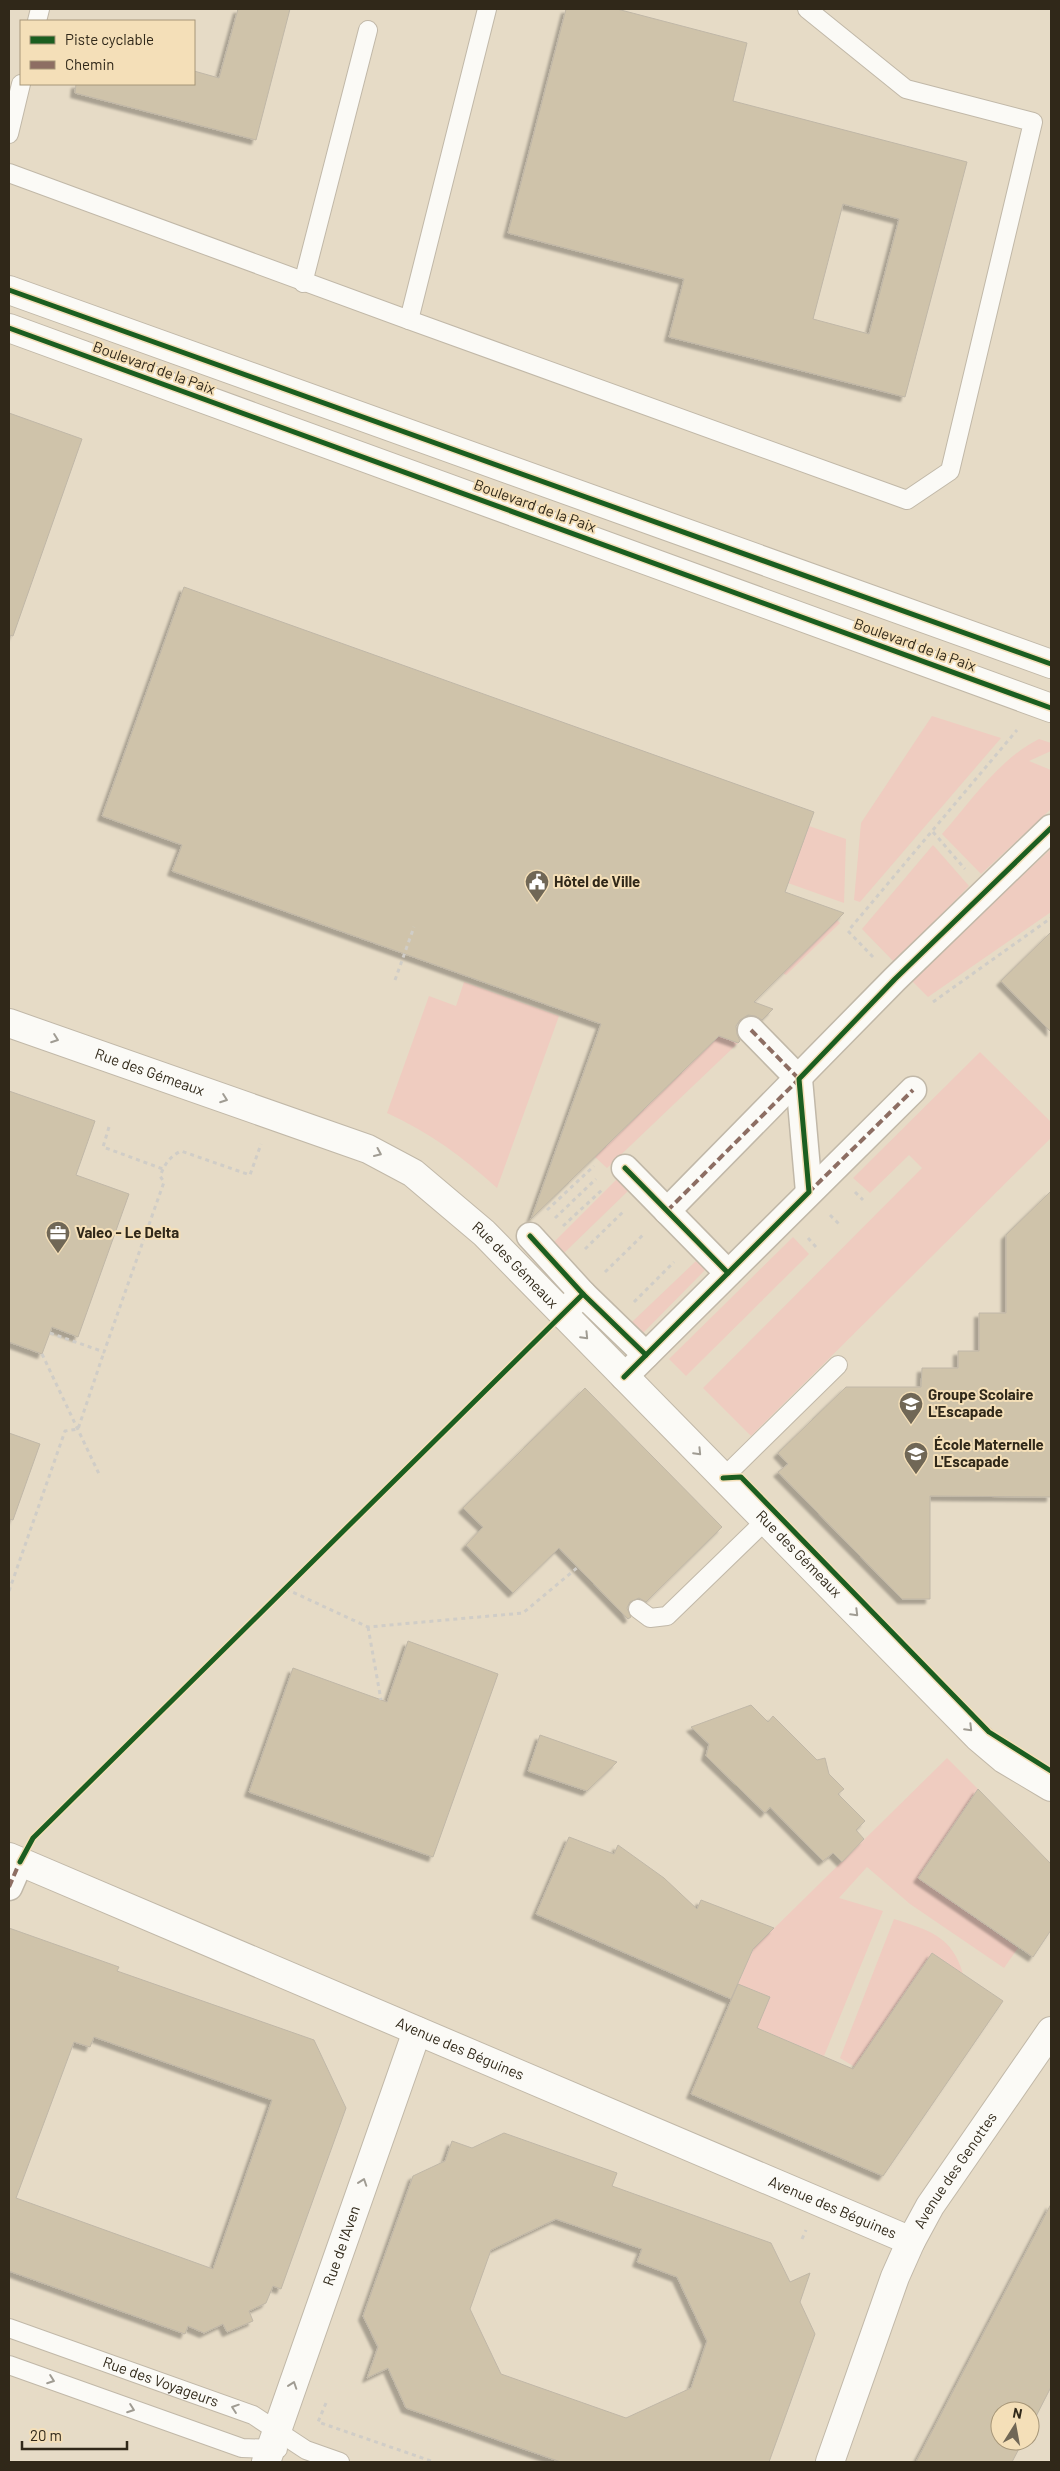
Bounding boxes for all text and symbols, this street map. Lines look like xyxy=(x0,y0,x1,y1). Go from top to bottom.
legend xyxy=(20,20,195,85)
text: Piste cyclable xyxy=(65,30,154,48)
text: Chemin xyxy=(65,55,114,73)
street label: Boulevard de la Paix xyxy=(91,337,218,398)
street label: Boulevard de la Paix xyxy=(472,475,599,536)
street label: Boulevard de la Paix xyxy=(852,614,979,675)
public building icon: Hôtel de Ville xyxy=(524,869,550,903)
place label: Hôtel de Ville xyxy=(554,872,640,890)
one-way arrow xyxy=(50,1033,58,1043)
street label: Rue des Gémeaux xyxy=(93,1044,207,1099)
one-way arrow xyxy=(220,1093,228,1103)
one-way arrow xyxy=(373,1147,382,1157)
street label: Rue des Gémeaux xyxy=(469,1217,563,1311)
office icon: Valeo - Le Delta xyxy=(45,1220,71,1254)
place label: Valeo - Le Delta xyxy=(76,1223,179,1241)
one-way arrow xyxy=(579,1330,588,1339)
place label: Groupe Scolaire L'Escapade xyxy=(928,1385,1033,1420)
school or university icon: Groupe Scolaire L'Escapade xyxy=(898,1391,924,1425)
place label: École Maternelle L'Escapade xyxy=(934,1435,1044,1470)
school or university icon: École Maternelle L'Escapade xyxy=(903,1441,929,1475)
one-way arrow xyxy=(692,1447,701,1456)
street label: Rue des Gémeaux xyxy=(753,1506,846,1601)
one-way arrow xyxy=(849,1607,858,1616)
one-way arrow xyxy=(964,1722,973,1731)
street label: Avenue des Béguines xyxy=(393,2013,527,2083)
street label: Avenue des Genottes xyxy=(910,2108,1000,2231)
street label: Avenue des Béguines xyxy=(766,2171,900,2242)
one-way arrow xyxy=(357,2178,367,2187)
street label: Rue de l'Aven xyxy=(318,2203,363,2288)
street label: Rue des Voyageurs xyxy=(101,2352,221,2410)
one-way arrow xyxy=(46,2374,55,2384)
one-way arrow xyxy=(287,2381,297,2390)
north arrow xyxy=(990,2401,1040,2451)
one-way arrow xyxy=(127,2403,135,2413)
one-way arrow xyxy=(231,2404,239,2414)
text: N xyxy=(1011,2404,1024,2422)
scale bar xyxy=(22,2418,128,2450)
text: 20 m xyxy=(30,2426,62,2444)

